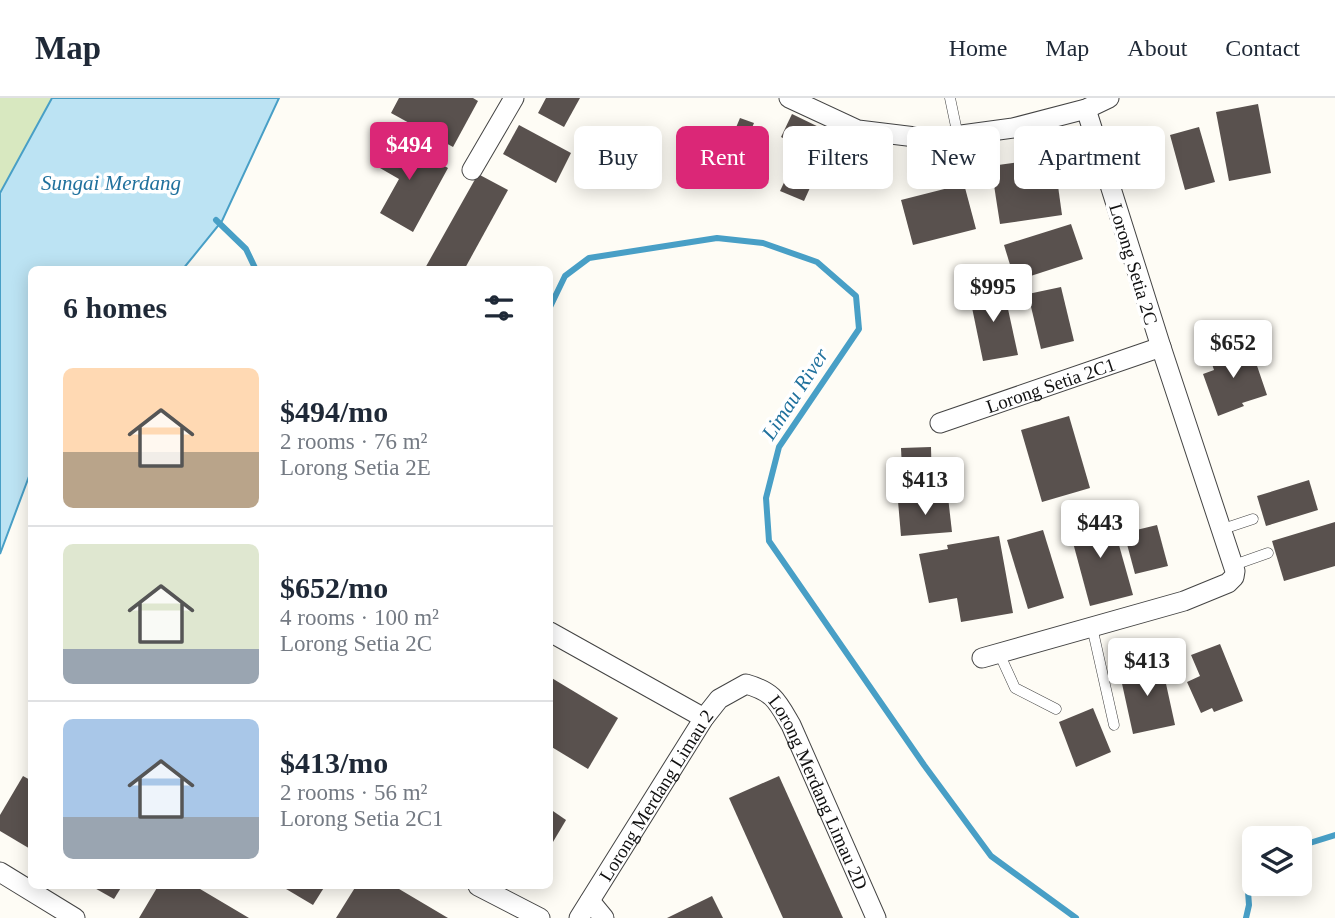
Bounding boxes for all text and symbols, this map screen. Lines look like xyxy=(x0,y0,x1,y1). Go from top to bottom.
text: Map xyxy=(35,30,101,66)
text: Home xyxy=(949,35,1007,61)
text: Map xyxy=(1045,35,1089,61)
text: About xyxy=(1127,35,1187,61)
text: Contact xyxy=(1225,35,1300,61)
pin: $494 xyxy=(368,122,450,182)
chip: Buy xyxy=(574,126,662,189)
chip: Rent xyxy=(676,126,769,189)
chip: Filters xyxy=(783,126,893,189)
chip: New xyxy=(907,126,1000,189)
chip: Apartment xyxy=(1014,126,1165,189)
text: $494 xyxy=(386,132,432,157)
water label: Sungai Merdang xyxy=(41,171,181,195)
street label: Lorong Setia 2C xyxy=(1105,201,1162,327)
pin: $995 xyxy=(952,264,1034,324)
text: $995 xyxy=(970,274,1016,299)
icon: filters xyxy=(480,289,518,327)
text: 6 homes xyxy=(63,291,167,324)
pin: $652 xyxy=(1192,320,1274,380)
text: $652 xyxy=(1210,330,1256,355)
water label: Limau River xyxy=(756,343,834,445)
street label: Lorong Setia 2C1 xyxy=(983,354,1118,417)
text: $494/mo xyxy=(280,395,388,428)
icon: home xyxy=(119,396,203,480)
text: 2 rooms · 76 m² xyxy=(280,429,427,454)
text: Lorong Setia 2E xyxy=(280,455,431,480)
pin: $413 xyxy=(884,458,966,517)
text: $413 xyxy=(902,467,948,492)
pin: $443 xyxy=(1059,500,1141,560)
text: $443 xyxy=(1077,510,1123,535)
text: $652/mo xyxy=(280,571,388,604)
icon: home xyxy=(119,572,203,656)
text: 4 rooms · 100 m² xyxy=(280,605,439,630)
text: Lorong Setia 2C xyxy=(280,631,432,656)
pin: $413 xyxy=(1106,638,1188,698)
text: $413 xyxy=(1124,648,1170,673)
street label: Lorong Merdang Limau 2D xyxy=(764,691,872,893)
street label: Lorong Merdang Limau 2 xyxy=(595,705,718,885)
text: $413/mo xyxy=(280,746,388,779)
icon: home xyxy=(119,747,203,831)
text: 2 rooms · 56 m² xyxy=(280,780,427,805)
text: Lorong Setia 2C1 xyxy=(280,806,444,831)
map controls xyxy=(1242,826,1312,896)
button: layers xyxy=(1242,826,1312,896)

